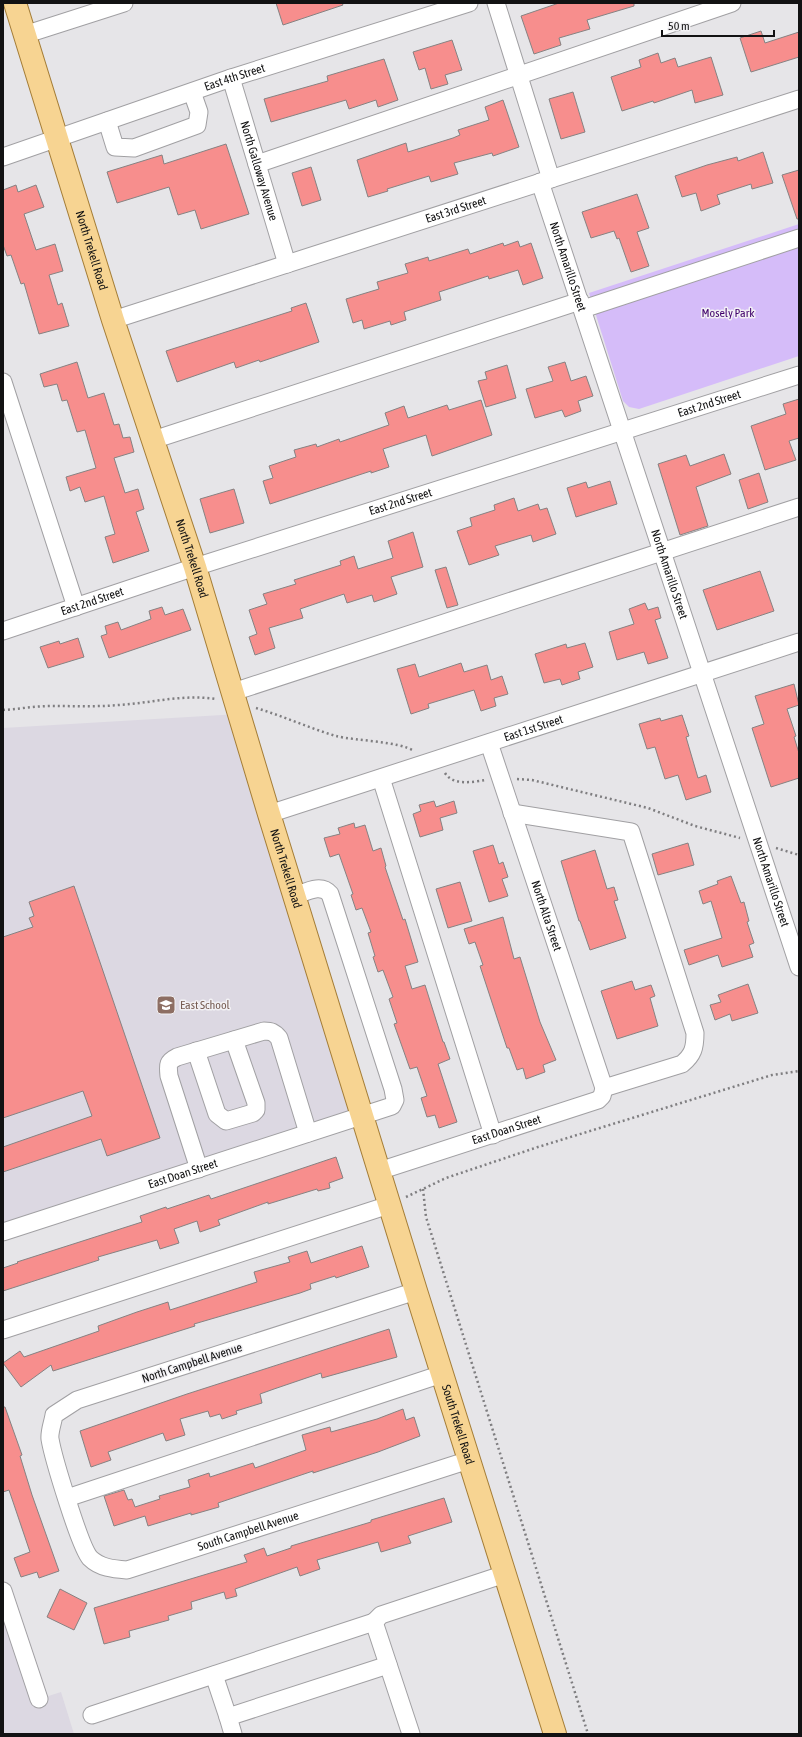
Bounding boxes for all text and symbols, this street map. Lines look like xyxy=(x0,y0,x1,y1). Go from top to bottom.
scale bar xyxy=(662,12,774,38)
text: 50 m xyxy=(668,19,690,33)
street label: East 4th Street xyxy=(202,61,267,94)
street label: North Galloway Avenue xyxy=(237,119,281,222)
street label: East 3rd Street xyxy=(424,193,488,226)
street label: North Trekell Road xyxy=(73,209,110,292)
street label: North Amarillo Street xyxy=(547,220,589,314)
park label: Mosely Park xyxy=(701,306,755,320)
street label: East 2nd Street xyxy=(676,387,743,420)
street label: East 2nd Street xyxy=(367,485,434,518)
street label: North Trekell Road xyxy=(173,517,211,600)
street label: North Amarillo Street xyxy=(648,528,691,621)
street label: East 2nd Street xyxy=(59,584,126,618)
street label: East 1st Street xyxy=(502,712,565,744)
street label: North Trekell Road xyxy=(267,827,305,910)
street label: North Amarillo Street xyxy=(750,835,792,929)
street label: North Alta Street xyxy=(528,879,565,953)
school or university icon: East School xyxy=(155,994,177,1016)
place label: East School xyxy=(180,998,231,1012)
street label: East Doan Street xyxy=(470,1112,543,1147)
street label: East Doan Street xyxy=(146,1156,220,1192)
street label: North Campbell Avenue xyxy=(140,1340,244,1386)
street label: South Trekell Road xyxy=(439,1383,477,1466)
street label: South Campbell Avenue xyxy=(196,1508,300,1554)

